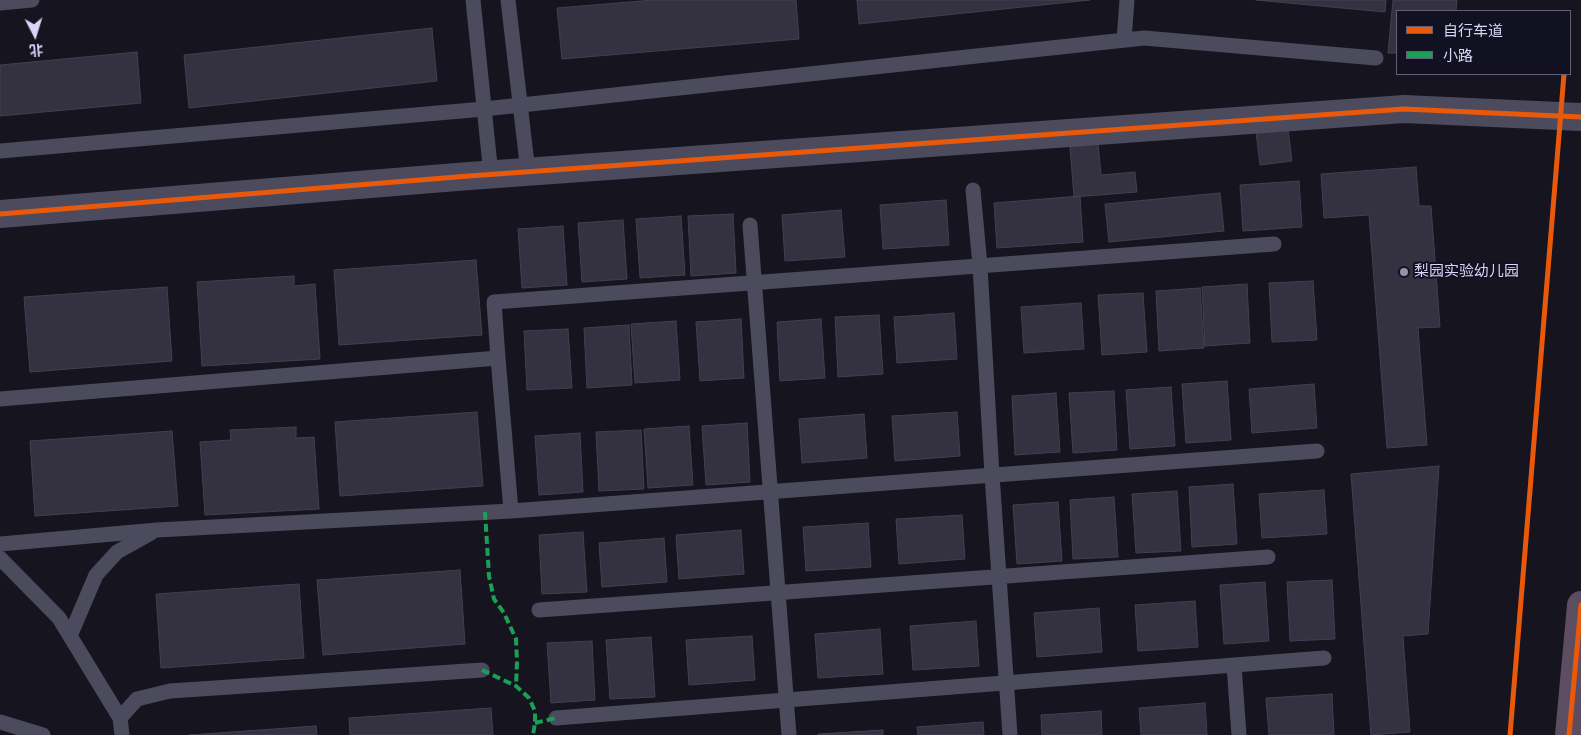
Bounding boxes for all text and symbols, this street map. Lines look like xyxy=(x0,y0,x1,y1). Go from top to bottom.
north arrow xyxy=(10,10,60,60)
legend xyxy=(1396,10,1571,75)
text: 自行车道 xyxy=(1443,20,1503,40)
text: 北 xyxy=(29,40,44,61)
text: 小路 xyxy=(1443,45,1473,65)
place label: 梨园实验幼儿园 xyxy=(1414,263,1519,281)
marker: 梨园实验幼儿园 xyxy=(1398,266,1410,278)

